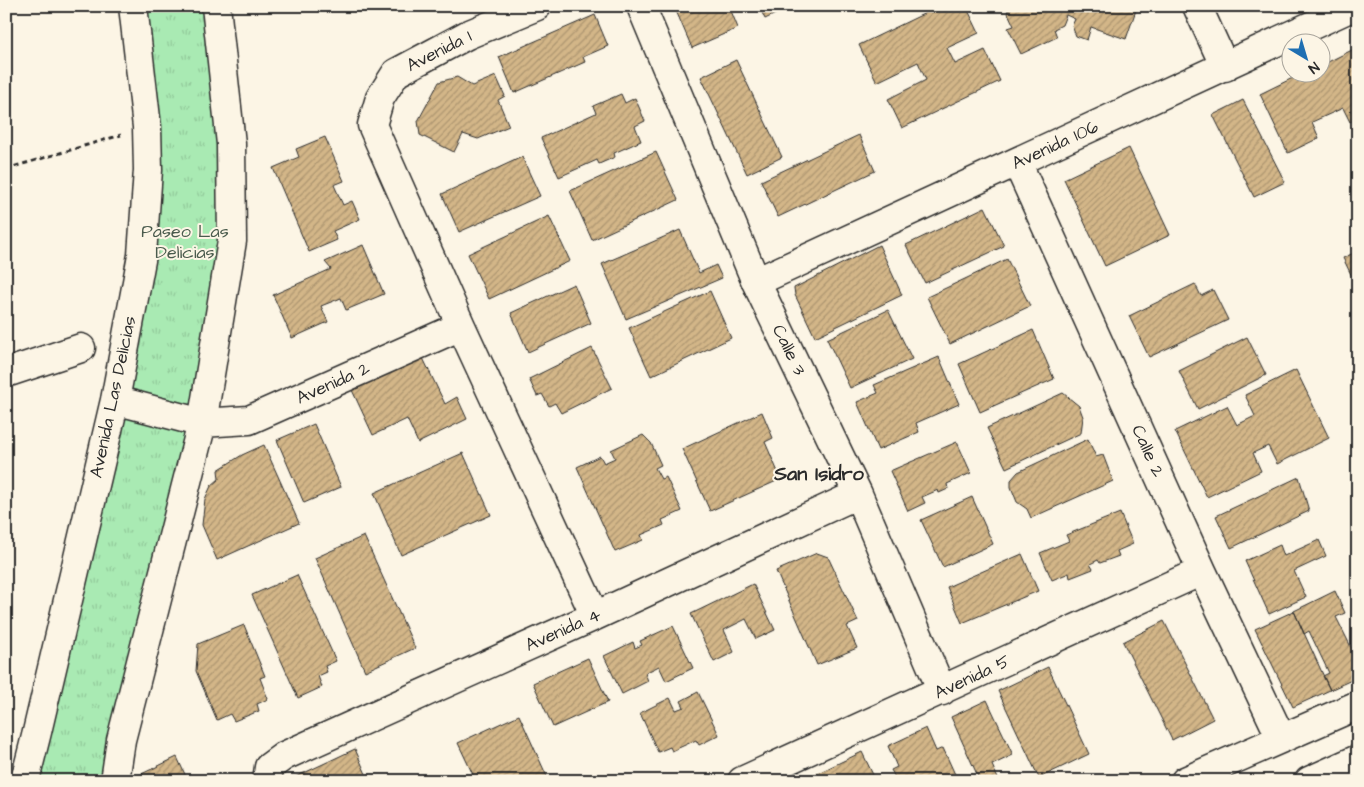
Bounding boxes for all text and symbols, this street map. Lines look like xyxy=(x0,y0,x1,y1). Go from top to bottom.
street label: Avenida 1 xyxy=(402,24,476,78)
north arrow xyxy=(1282,32,1332,82)
text: N xyxy=(1304,57,1323,78)
street label: Avenida 106 xyxy=(1008,114,1102,176)
park label: Paseo Las Delicias xyxy=(141,219,229,265)
street label: Avenida Las Delicias xyxy=(84,314,142,480)
street label: Calle 3 xyxy=(766,320,812,380)
street label: Avenida 2 xyxy=(292,355,374,410)
street label: Calle 2 xyxy=(1125,421,1171,482)
district label: San Isidro xyxy=(773,460,865,488)
street label: Avenida 4 xyxy=(521,602,605,658)
street label: Avenida 5 xyxy=(930,649,1014,705)

